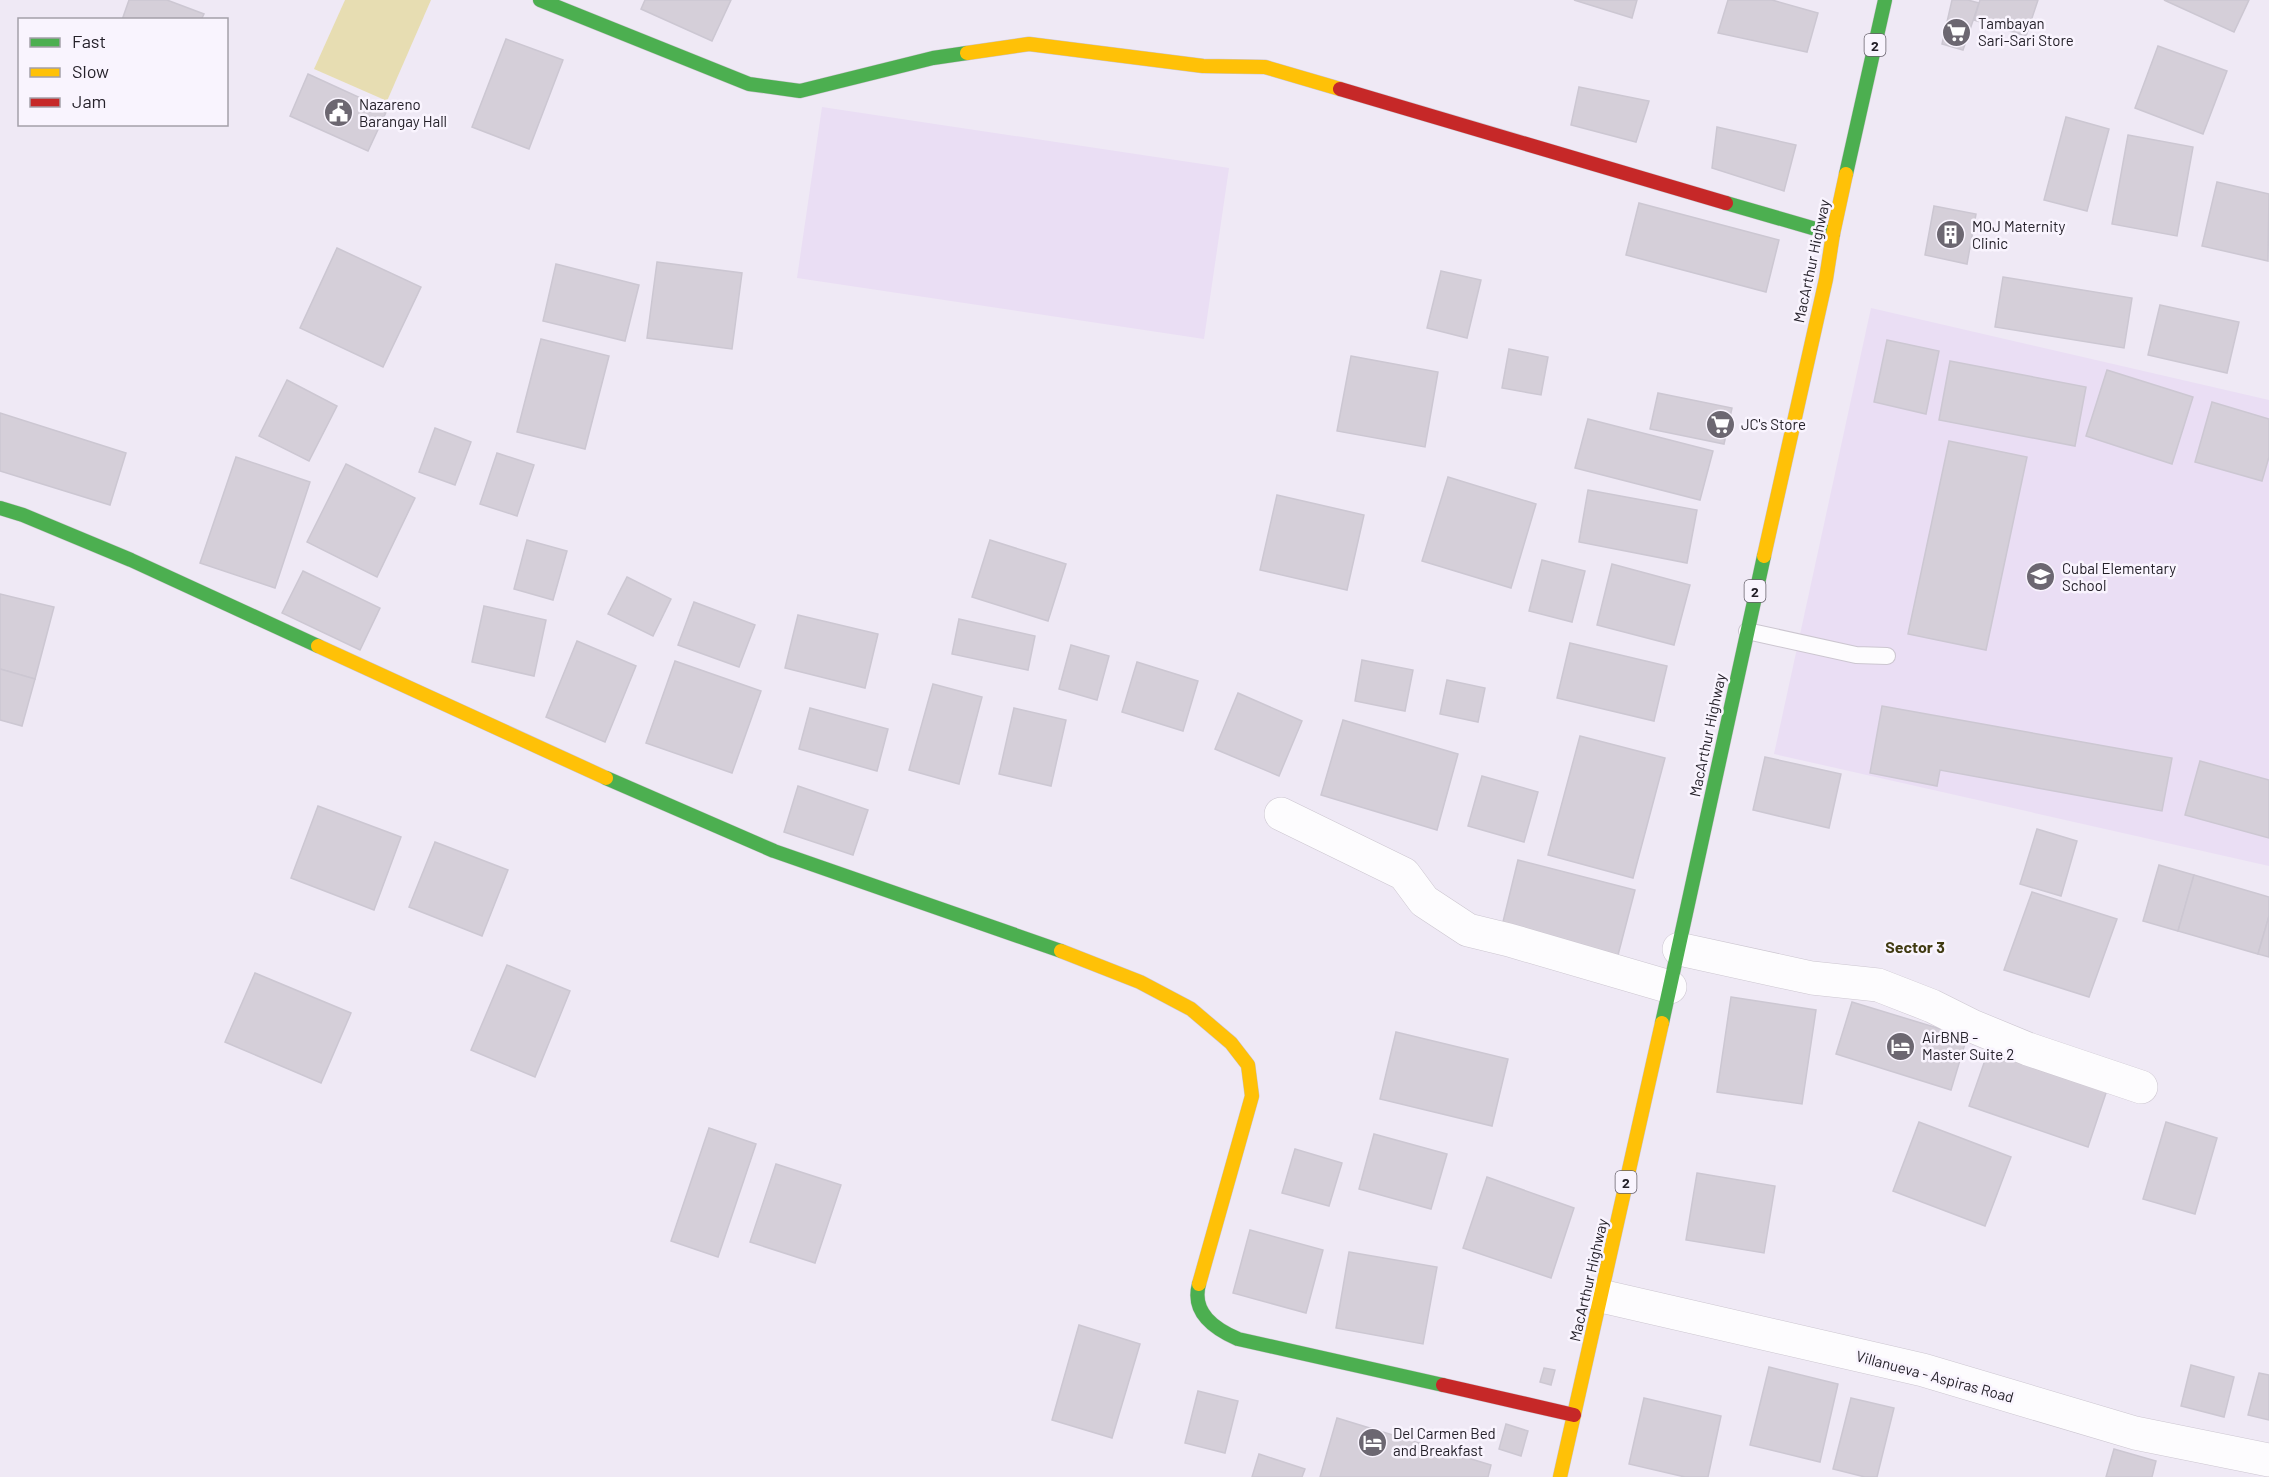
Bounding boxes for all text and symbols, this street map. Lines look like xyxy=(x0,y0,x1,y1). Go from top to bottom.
place label: Tambayan Sari-Sari Store xyxy=(1978,14,2074,49)
supermarket icon: Tambayan Sari-Sari Store xyxy=(1941,16,1973,48)
legend xyxy=(18,18,228,126)
text: Fast xyxy=(72,30,106,52)
road number: 2 xyxy=(1864,34,1886,56)
text: Slow xyxy=(72,60,109,82)
text: Jam xyxy=(72,90,106,112)
place label: Nazareno Barangay Hall xyxy=(359,95,447,130)
public building icon: Nazareno Barangay Hall xyxy=(322,97,354,129)
street label: MacArthur Highway xyxy=(1789,198,1833,324)
place label: MOJ Maternity Clinic xyxy=(1972,217,2065,252)
building icon: MOJ Maternity Clinic xyxy=(1935,219,1967,251)
supermarket icon: JC's Store xyxy=(1704,408,1736,440)
place label: JC's Store xyxy=(1741,415,1806,433)
place label: Cubal Elementary School xyxy=(2062,559,2176,594)
school or university icon: Cubal Elementary School xyxy=(2025,561,2057,593)
road number: 2 xyxy=(1744,580,1766,602)
street label: MacArthur Highway xyxy=(1685,672,1729,798)
district label: Sector 3 xyxy=(1885,937,1945,956)
place label: AirBNB - Master Suite 2 xyxy=(1922,1028,2014,1063)
hotel icon: AirBNB - Master Suite 2 xyxy=(1885,1030,1917,1062)
road number: 2 xyxy=(1616,1171,1636,1193)
street label: MacArthur Highway xyxy=(1565,1217,1611,1343)
street label: Villanueva - Aspiras Road xyxy=(1854,1346,2016,1406)
place label: Del Carmen Bed and Breakfast xyxy=(1393,1424,1496,1459)
hotel icon: Del Carmen Bed and Breakfast xyxy=(1356,1426,1388,1458)

